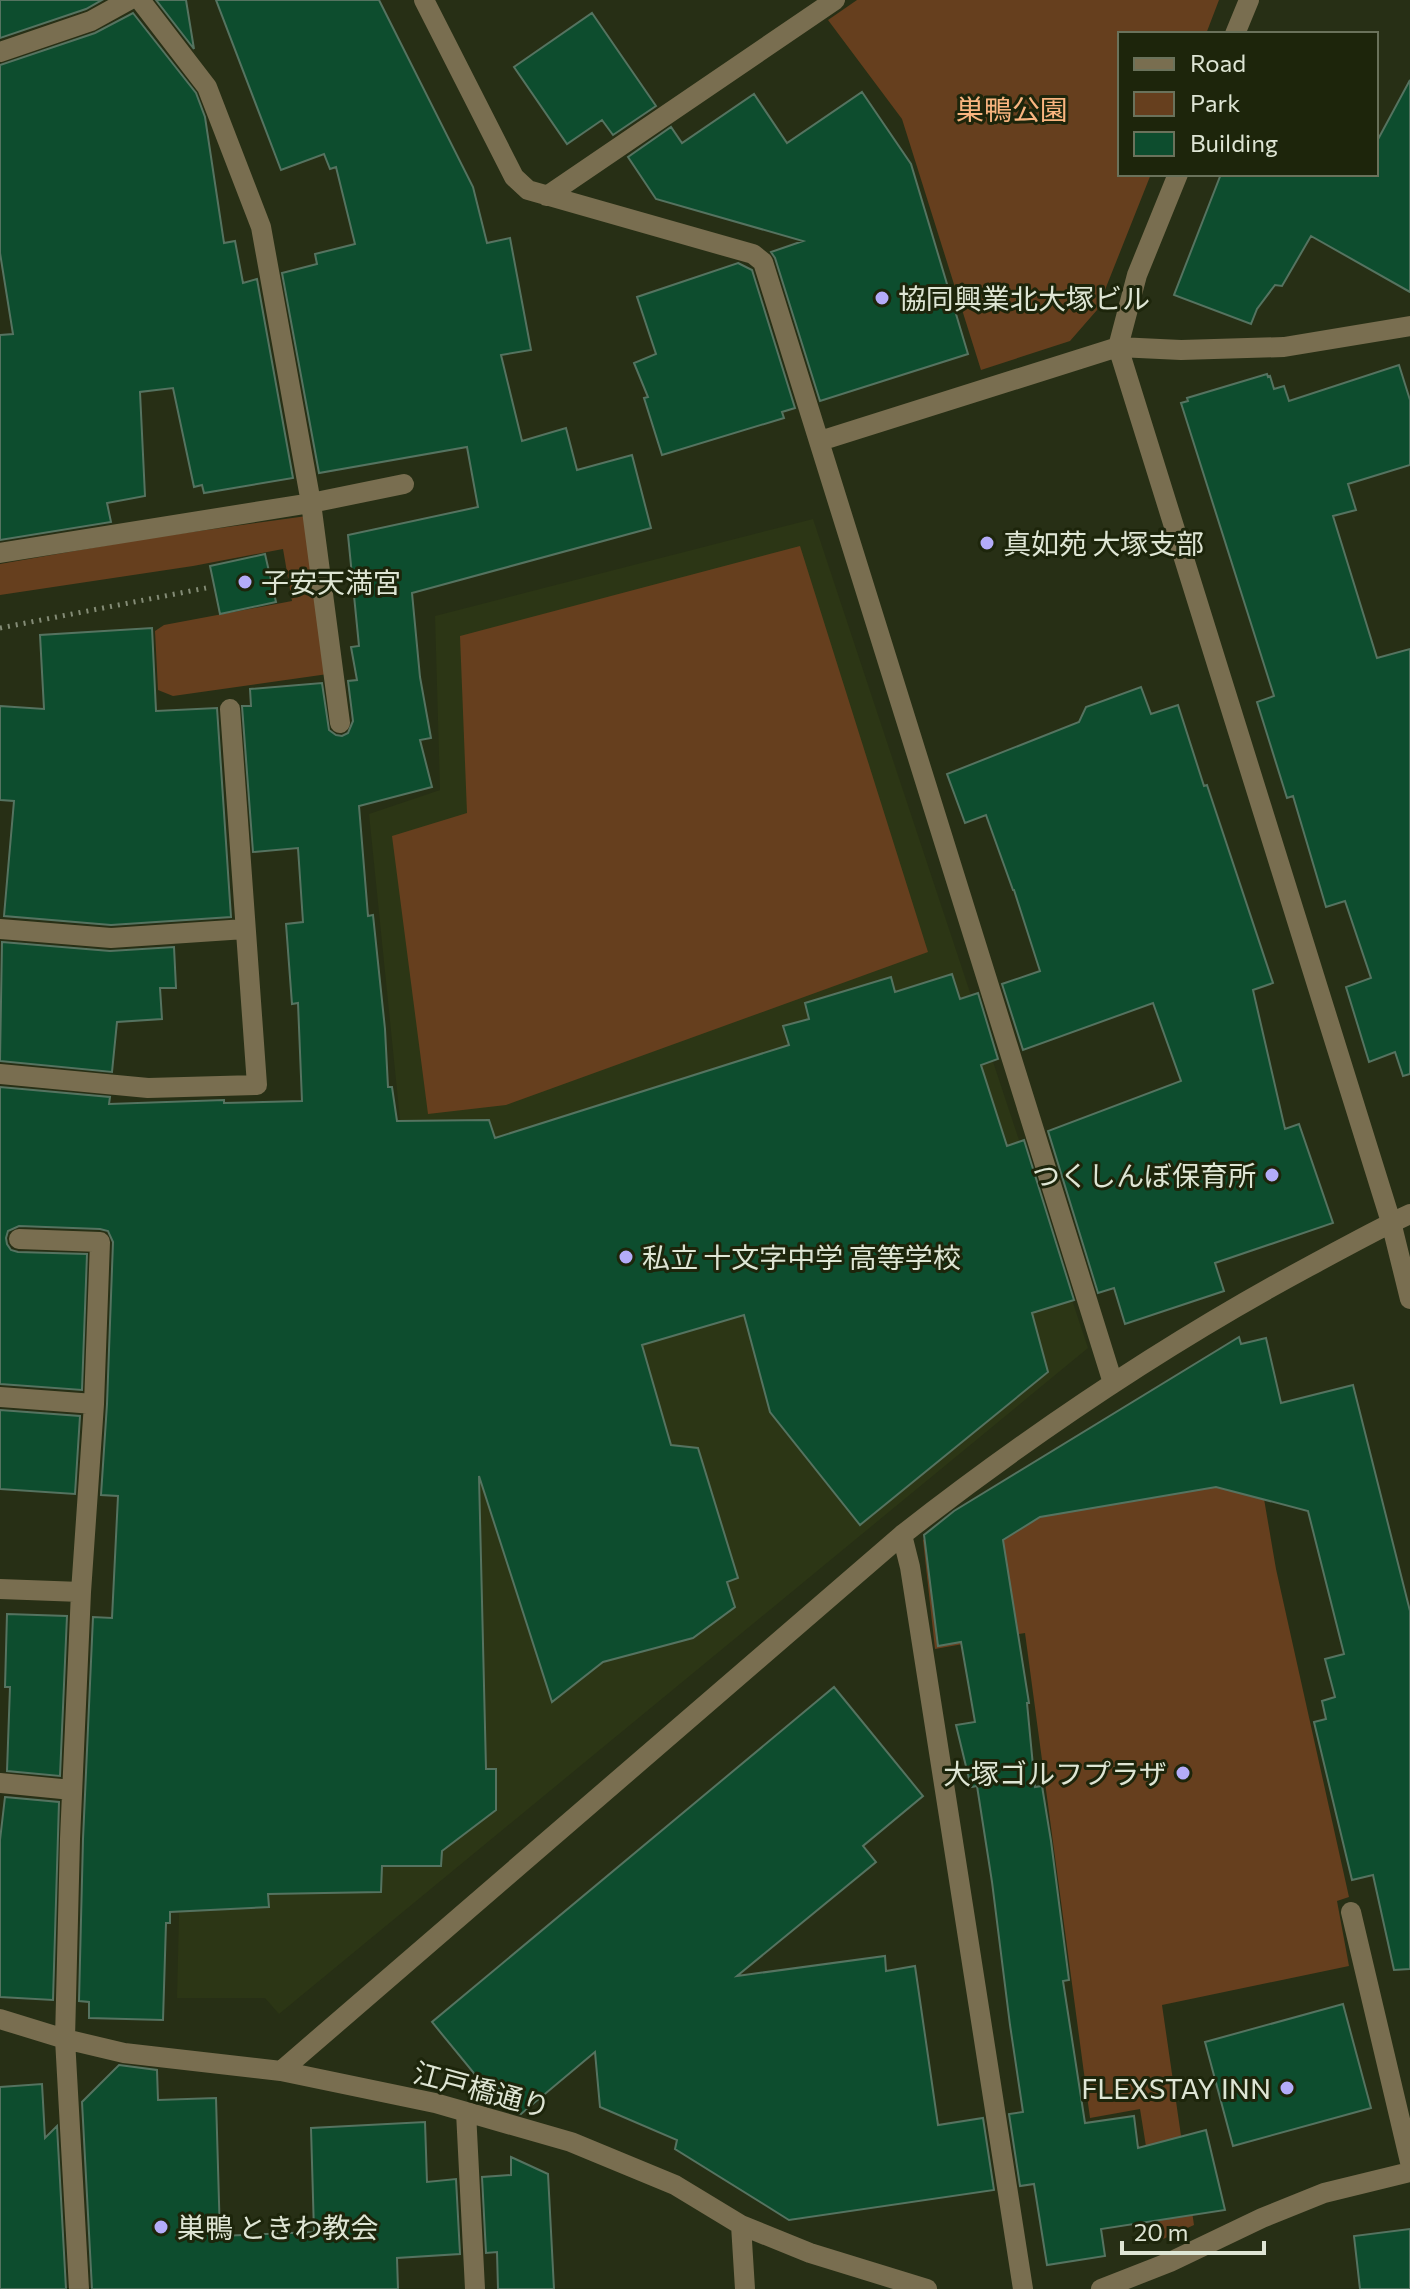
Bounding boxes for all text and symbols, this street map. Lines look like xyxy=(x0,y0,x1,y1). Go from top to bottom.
legend xyxy=(1118,32,1378,176)
text: Road xyxy=(1190,48,1246,77)
text: Park xyxy=(1190,88,1240,117)
park label: 巣鴨公園 xyxy=(956,92,1068,126)
text: Building xyxy=(1190,128,1278,157)
place label: 協同興業北大塚ビル xyxy=(898,281,1150,315)
marker: 協同興業北大塚ビル xyxy=(873,289,891,307)
place label: 真如苑 大塚支部 xyxy=(1003,526,1204,560)
marker: 真如苑 大塚支部 xyxy=(978,534,996,552)
place label: 子安天満宮 xyxy=(261,565,401,599)
marker: 子安天満宮 xyxy=(236,573,254,591)
place label: つくしんぼ保育所 xyxy=(1032,1158,1256,1192)
marker: つくしんぼ保育所 xyxy=(1263,1166,1281,1184)
place label: 私立 十文字中学 高等学校 xyxy=(642,1240,961,1274)
marker: 私立 十文字中学 高等学校 xyxy=(617,1248,635,1266)
place label: 大塚ゴルフプラザ xyxy=(943,1756,1167,1790)
marker: 大塚ゴルフプラザ xyxy=(1174,1764,1192,1782)
street label: 江戸橋通り xyxy=(410,2054,554,2124)
place label: FLEXSTAY INN xyxy=(1081,2071,1271,2105)
marker: FLEXSTAY INN xyxy=(1278,2079,1296,2097)
scale bar xyxy=(1122,2205,1264,2255)
place label: 巣鴨 ときわ教会 xyxy=(177,2210,378,2244)
text: 20 m xyxy=(1134,2217,1188,2246)
marker: 巣鴨 ときわ教会 xyxy=(152,2218,170,2236)

